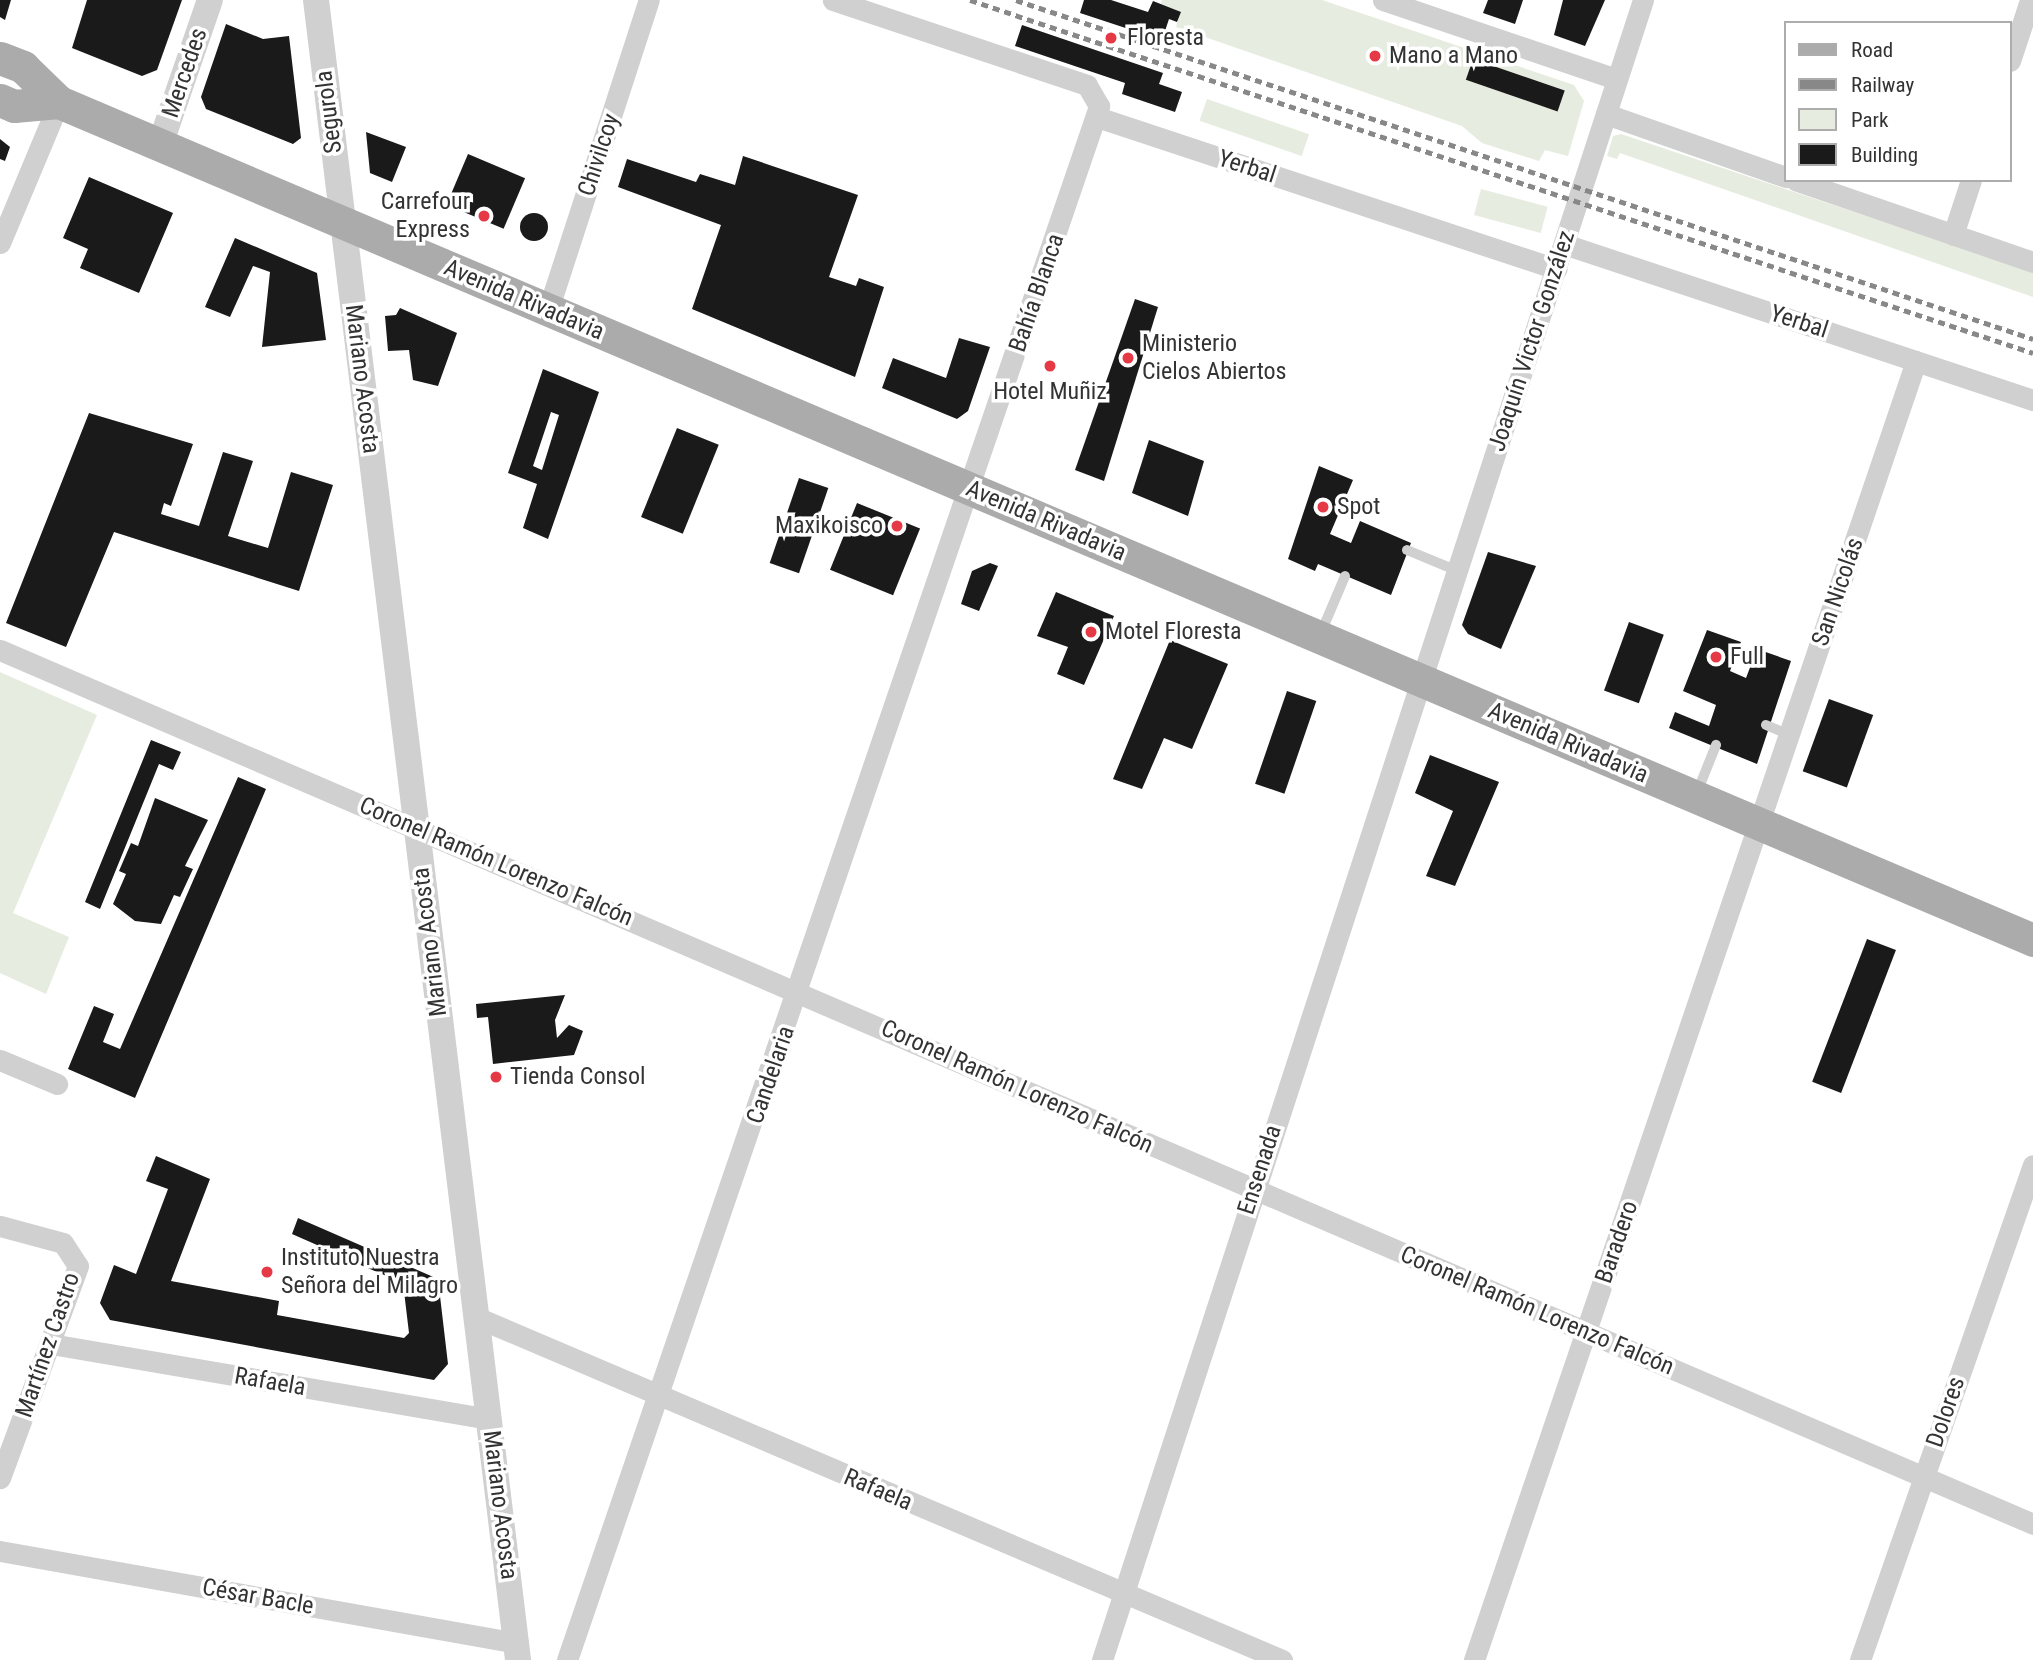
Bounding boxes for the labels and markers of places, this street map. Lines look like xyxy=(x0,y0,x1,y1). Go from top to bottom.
place label: Floresta xyxy=(1127,24,1204,52)
marker: Floresta xyxy=(1101,28,1121,48)
place label: Mano a Mano xyxy=(1389,42,1518,70)
marker: Mano a Mano xyxy=(1367,48,1383,64)
place label: Carrefour Express xyxy=(381,188,470,244)
marker: Carrefour Express xyxy=(476,208,492,224)
place label: Ministerio Cielos Abiertos xyxy=(1142,330,1287,386)
marker: Ministerio Cielos Abiertos xyxy=(1120,350,1136,366)
marker: Hotel Muñiz xyxy=(1042,358,1058,374)
place label: Hotel Muñiz xyxy=(993,378,1107,406)
place label: Spot xyxy=(1337,493,1380,521)
marker: Spot xyxy=(1315,499,1331,515)
place label: Maxikoisco xyxy=(775,512,883,540)
marker: Maxikoisco xyxy=(889,518,905,534)
place label: Motel Floresta xyxy=(1105,618,1242,646)
marker: Motel Floresta xyxy=(1083,624,1099,640)
place label: Full xyxy=(1730,643,1764,671)
marker: Full xyxy=(1708,649,1724,665)
place label: Tienda Consol xyxy=(510,1063,646,1091)
marker: Tienda Consol xyxy=(488,1069,504,1085)
place label: Instituto Nuestra Señora del Milagro xyxy=(281,1244,458,1300)
marker: Instituto Nuestra Señora del Milagro xyxy=(259,1264,275,1280)

